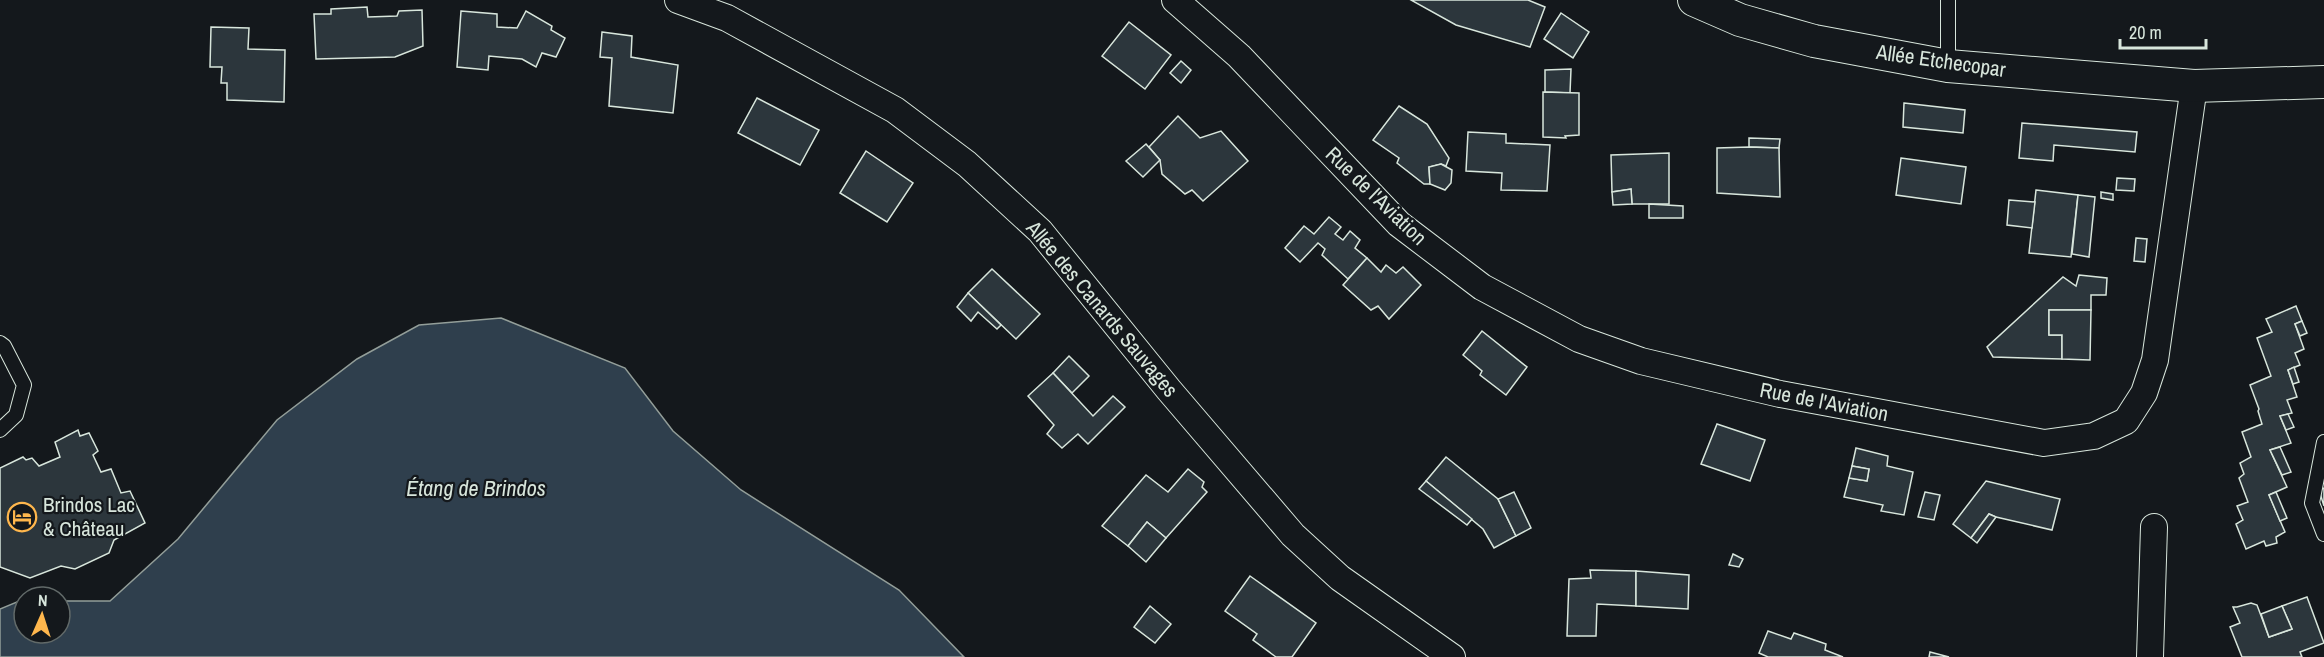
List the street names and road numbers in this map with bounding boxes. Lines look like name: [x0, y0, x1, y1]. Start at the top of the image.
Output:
street label: Allée Etchecopar: [1874, 37, 2008, 84]
street label: Rue de l'Aviation: [1319, 140, 1433, 251]
street label: Allée des Canards Sauvages: [1019, 214, 1185, 403]
street label: Rue de l'Aviation: [1757, 375, 1891, 428]

